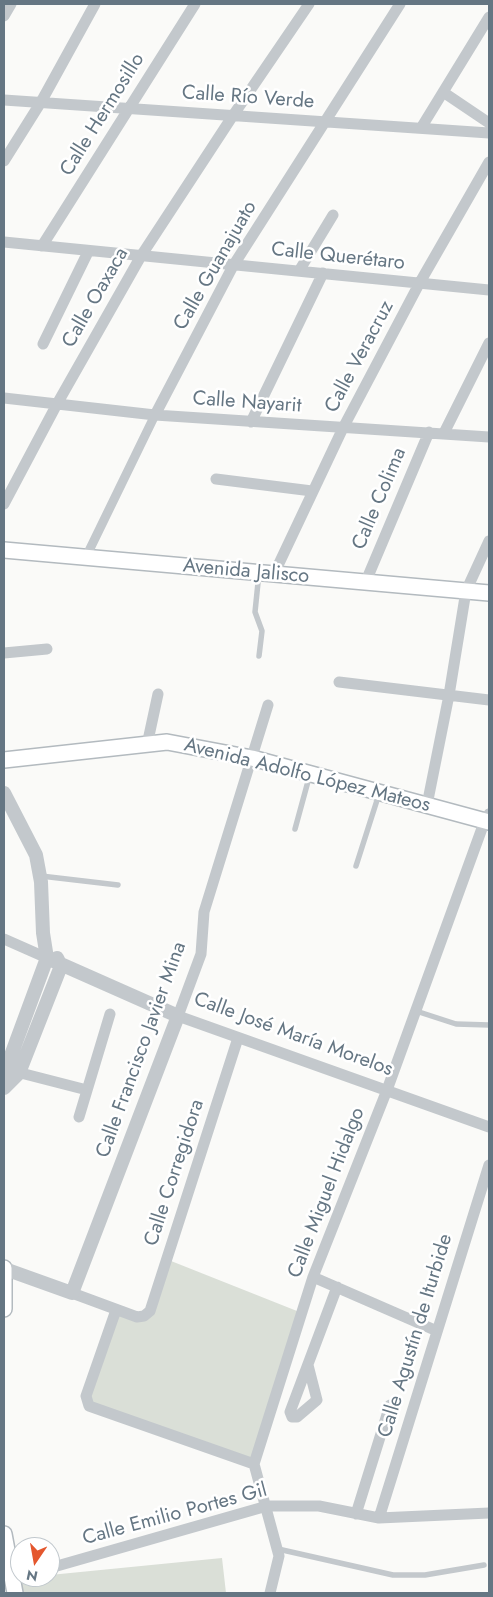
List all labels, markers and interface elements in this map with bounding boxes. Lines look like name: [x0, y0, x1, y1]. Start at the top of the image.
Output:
street label: Calle Hermosillo: [56, 49, 150, 181]
street label: Calle Río Verde: [181, 81, 315, 115]
street label: Calle Guanajuato: [169, 197, 263, 335]
street label: Calle Querétaro: [270, 238, 406, 276]
street label: Calle Oaxaca: [58, 244, 134, 352]
street label: Calle Veracruz: [320, 297, 400, 417]
street label: Calle Nayarit: [192, 387, 302, 419]
street label: Calle Colima: [348, 444, 412, 554]
street label: Avenida Jalisco: [182, 555, 310, 589]
street label: Avenida Adolfo López Mateos: [181, 734, 433, 818]
street label: Calle Francisco Javier Mina: [92, 939, 192, 1161]
street label: Calle José María Morelos: [190, 988, 396, 1082]
street label: Calle Corregidora: [140, 1097, 210, 1249]
street label: Calle Miguel Hidalgo: [283, 1104, 371, 1282]
street label: Calle Agustín de Iturbide: [374, 1231, 458, 1441]
street label: Calle Emilio Portes Gil: [80, 1479, 270, 1551]
north arrow: [10, 1537, 60, 1587]
text: N: [25, 1565, 40, 1587]

